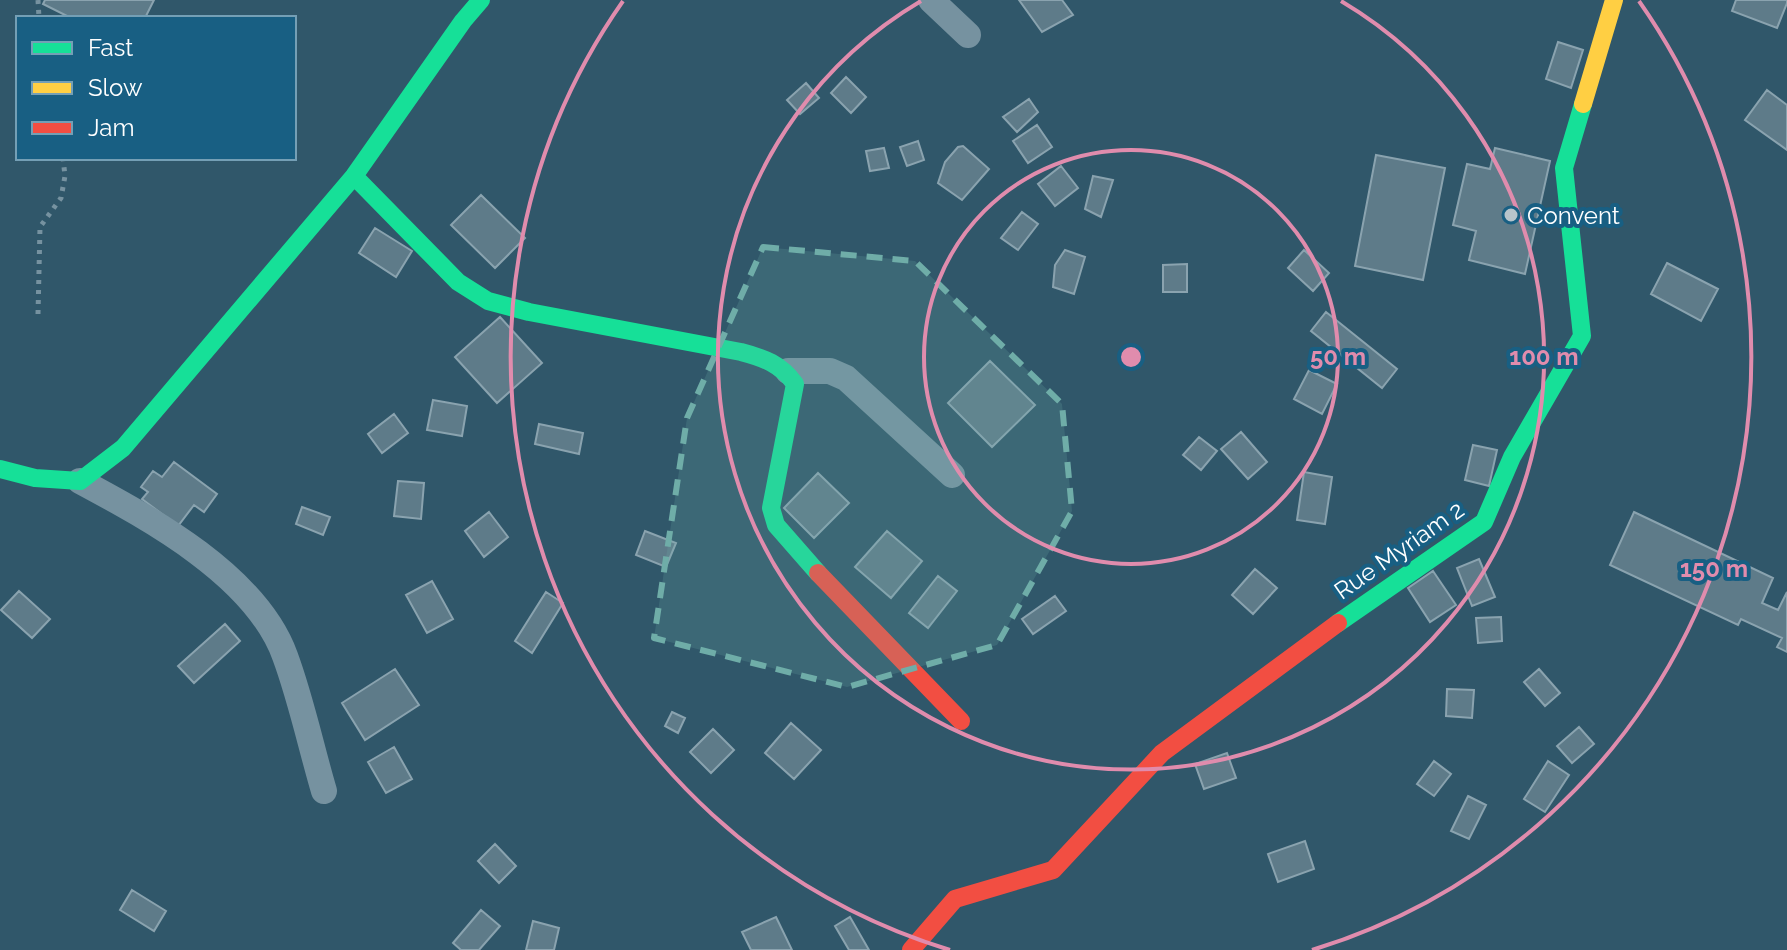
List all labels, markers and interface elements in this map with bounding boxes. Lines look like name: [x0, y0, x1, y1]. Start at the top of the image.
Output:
legend: [16, 16, 296, 160]
text: Fast: [88, 33, 133, 62]
text: Slow: [88, 73, 143, 102]
text: Jam: [88, 113, 134, 142]
place label: Convent: [1527, 201, 1620, 230]
marker: Convent: [1502, 206, 1520, 224]
text: 50 m: [1310, 342, 1366, 371]
text: 100 m: [1509, 342, 1579, 371]
centre of rings: [1117, 343, 1145, 371]
street label: Rue Myriam 2: [1329, 495, 1469, 605]
text: 150 m: [1680, 554, 1748, 583]

